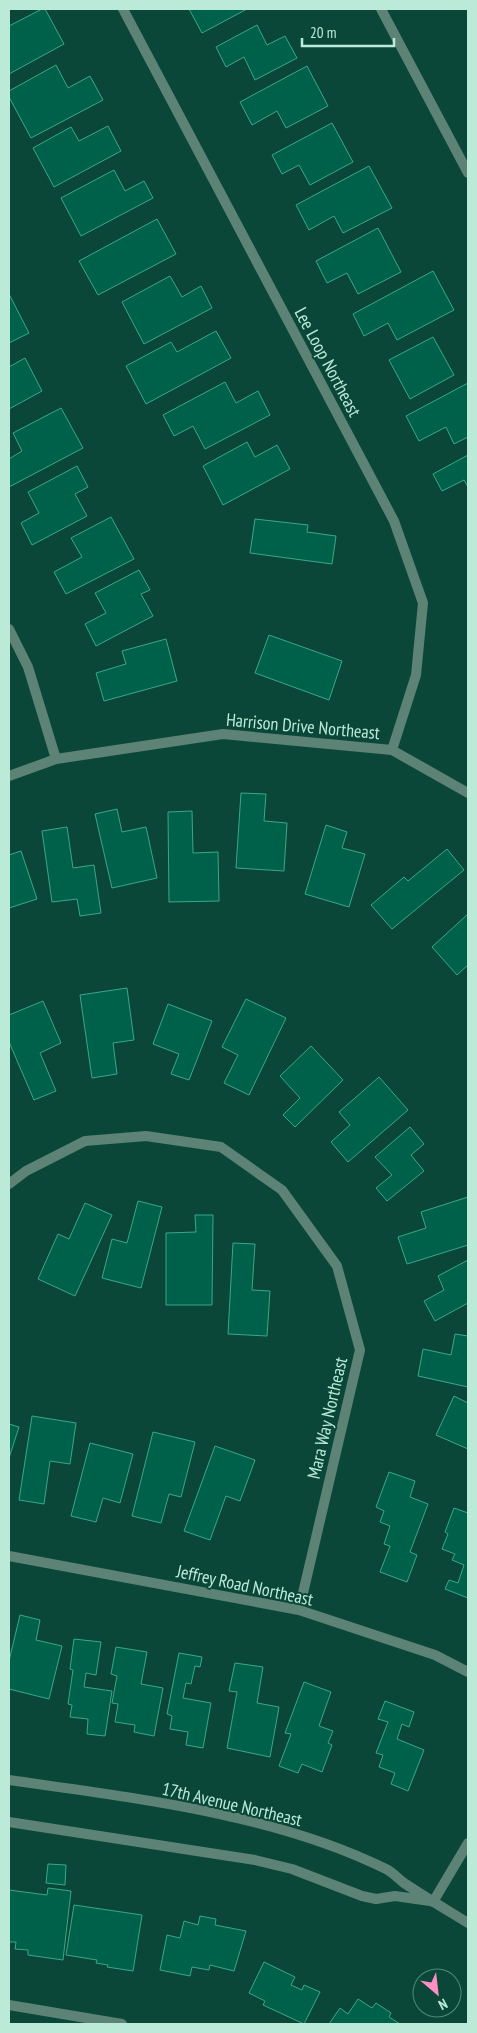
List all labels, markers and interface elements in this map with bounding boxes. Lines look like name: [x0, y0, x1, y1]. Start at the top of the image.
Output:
scale bar: [302, 15, 394, 47]
text: 20 m: [310, 23, 336, 42]
street label: Lee Loop Northeast: [290, 303, 366, 421]
street label: Harrison Drive Northeast: [225, 708, 381, 744]
street label: Mara Way Northeast: [302, 1355, 352, 1481]
street label: Jeffrey Road Northeast: [174, 1559, 315, 1611]
street label: 17th Avenue Northeast: [160, 1777, 304, 1831]
north arrow: [412, 1968, 462, 2018]
text: N: [436, 1995, 451, 2014]

